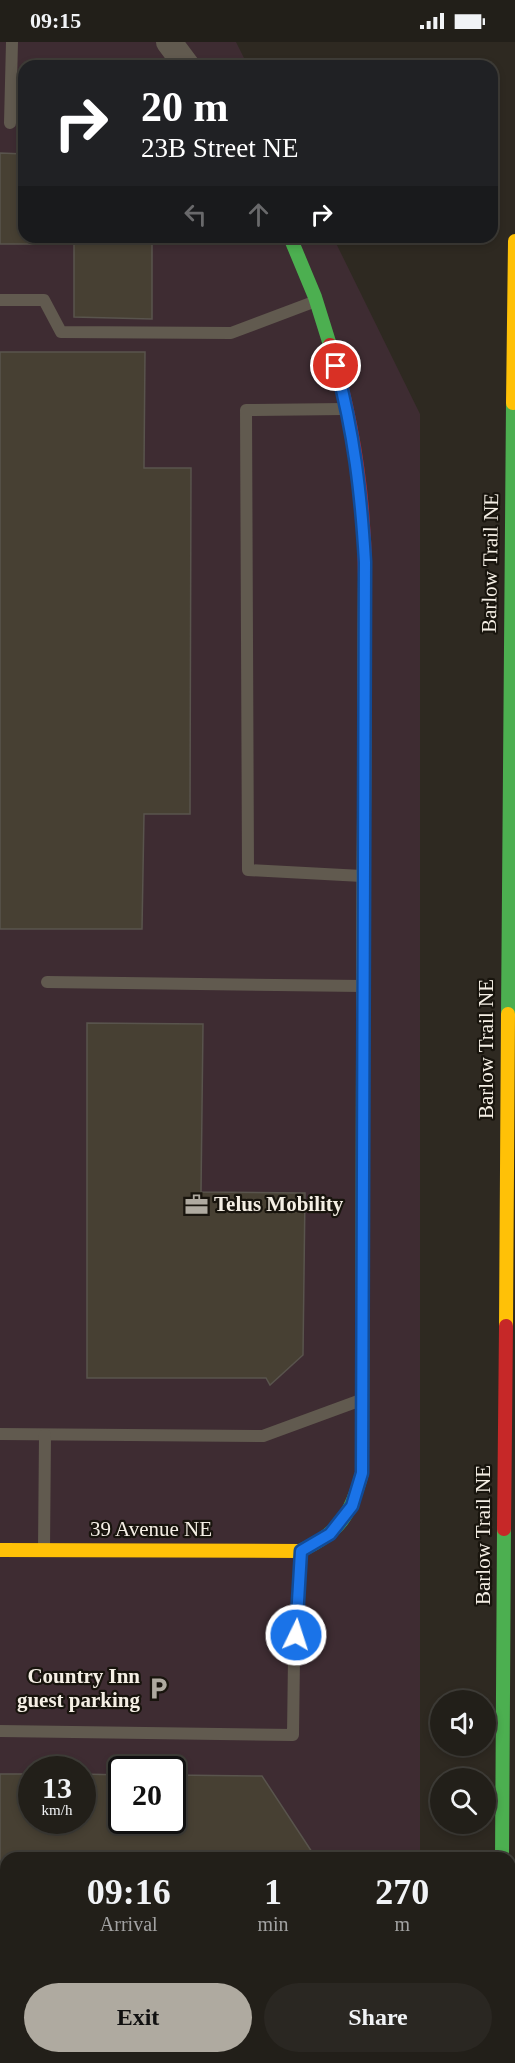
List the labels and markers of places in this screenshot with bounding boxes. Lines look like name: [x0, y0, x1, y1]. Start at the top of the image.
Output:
pin: [310, 340, 361, 391]
office icon: Telus Mobility: [183, 1191, 209, 1217]
place label: Telus Mobility: [214, 1192, 344, 1216]
place label: Country Inn guest parking: [17, 1664, 140, 1712]
parking icon: Country Inn guest parking: [145, 1675, 171, 1701]

